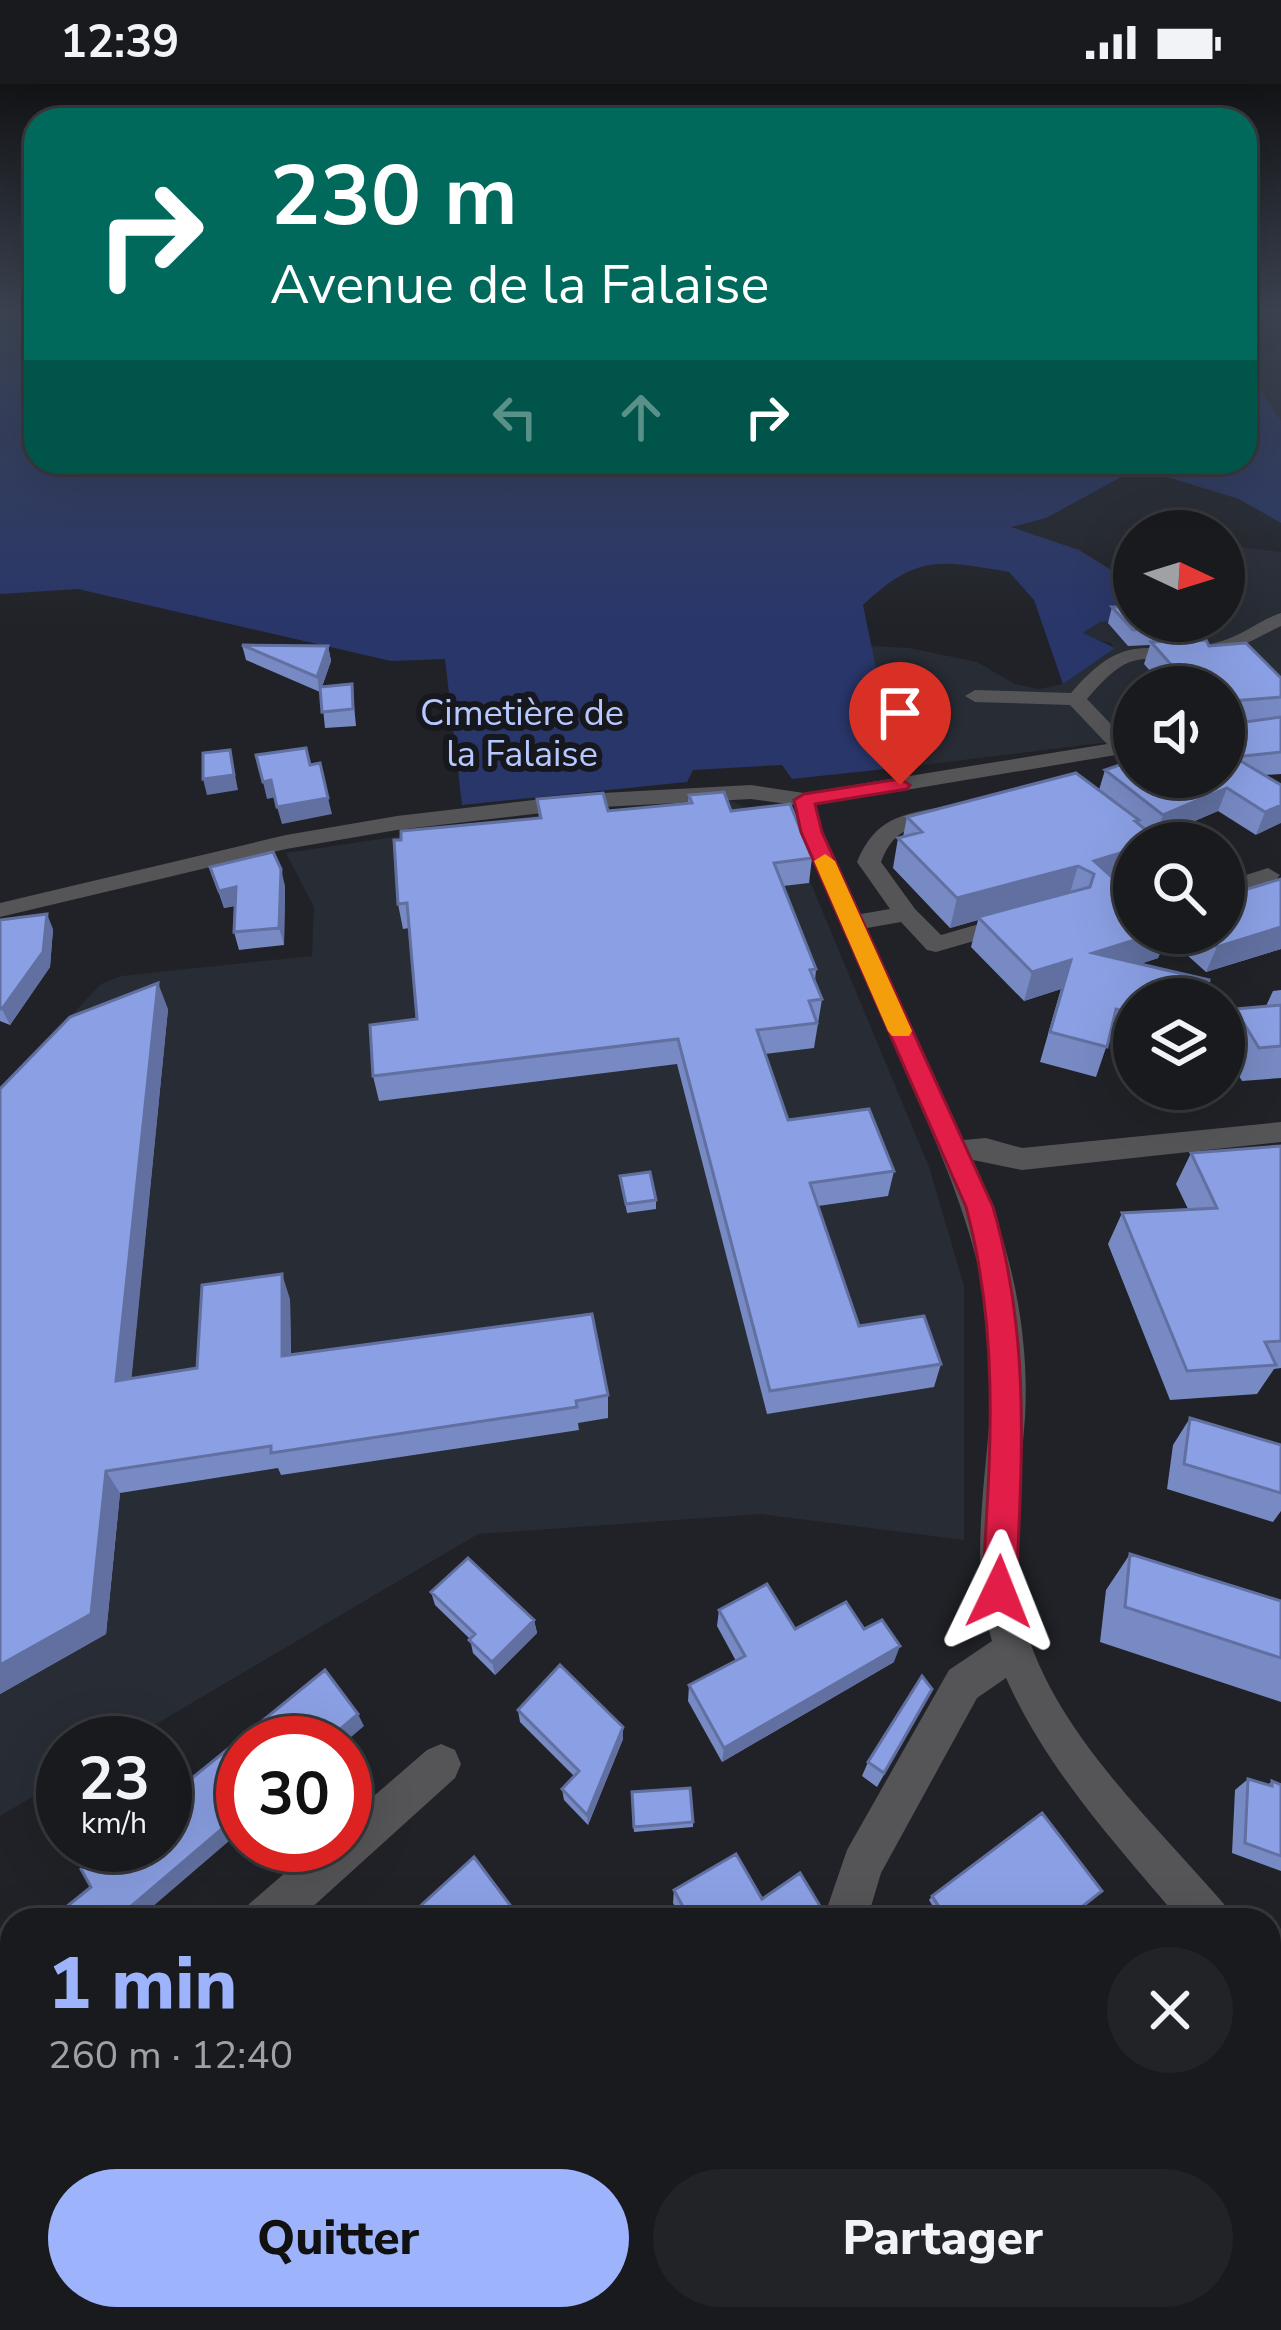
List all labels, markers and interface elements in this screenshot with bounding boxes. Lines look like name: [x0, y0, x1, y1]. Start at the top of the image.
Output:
text: 12:39: [60, 12, 179, 73]
text: 230 m: [270, 139, 518, 254]
icon: right: [72, 156, 228, 312]
text: Avenue de la Falaise: [270, 248, 769, 322]
icon: left: [482, 384, 548, 450]
icon: ahead: [608, 384, 674, 450]
icon: right: [734, 384, 800, 450]
north arrow: [1113, 510, 1245, 642]
map controls: [1113, 510, 1245, 1110]
pin: [849, 662, 951, 785]
button: sound: [1113, 666, 1245, 798]
icon: arrive: [867, 680, 933, 746]
park label: Cimetière de la Falaise: [420, 689, 624, 779]
button: search: [1113, 822, 1245, 954]
button: layers: [1113, 978, 1245, 1110]
position arrow: [936, 1529, 1062, 1655]
speed limit sign: 30: [216, 1716, 372, 1872]
text: 23: [78, 1738, 150, 1820]
text: km/h: [81, 1803, 147, 1844]
text: 1 min: [48, 1935, 237, 2033]
button: close: [1107, 1947, 1233, 2073]
text: 260 m · 12:40: [48, 2029, 293, 2082]
button: Quitter: [48, 2169, 629, 2307]
button: Partager: [653, 2169, 1233, 2307]

